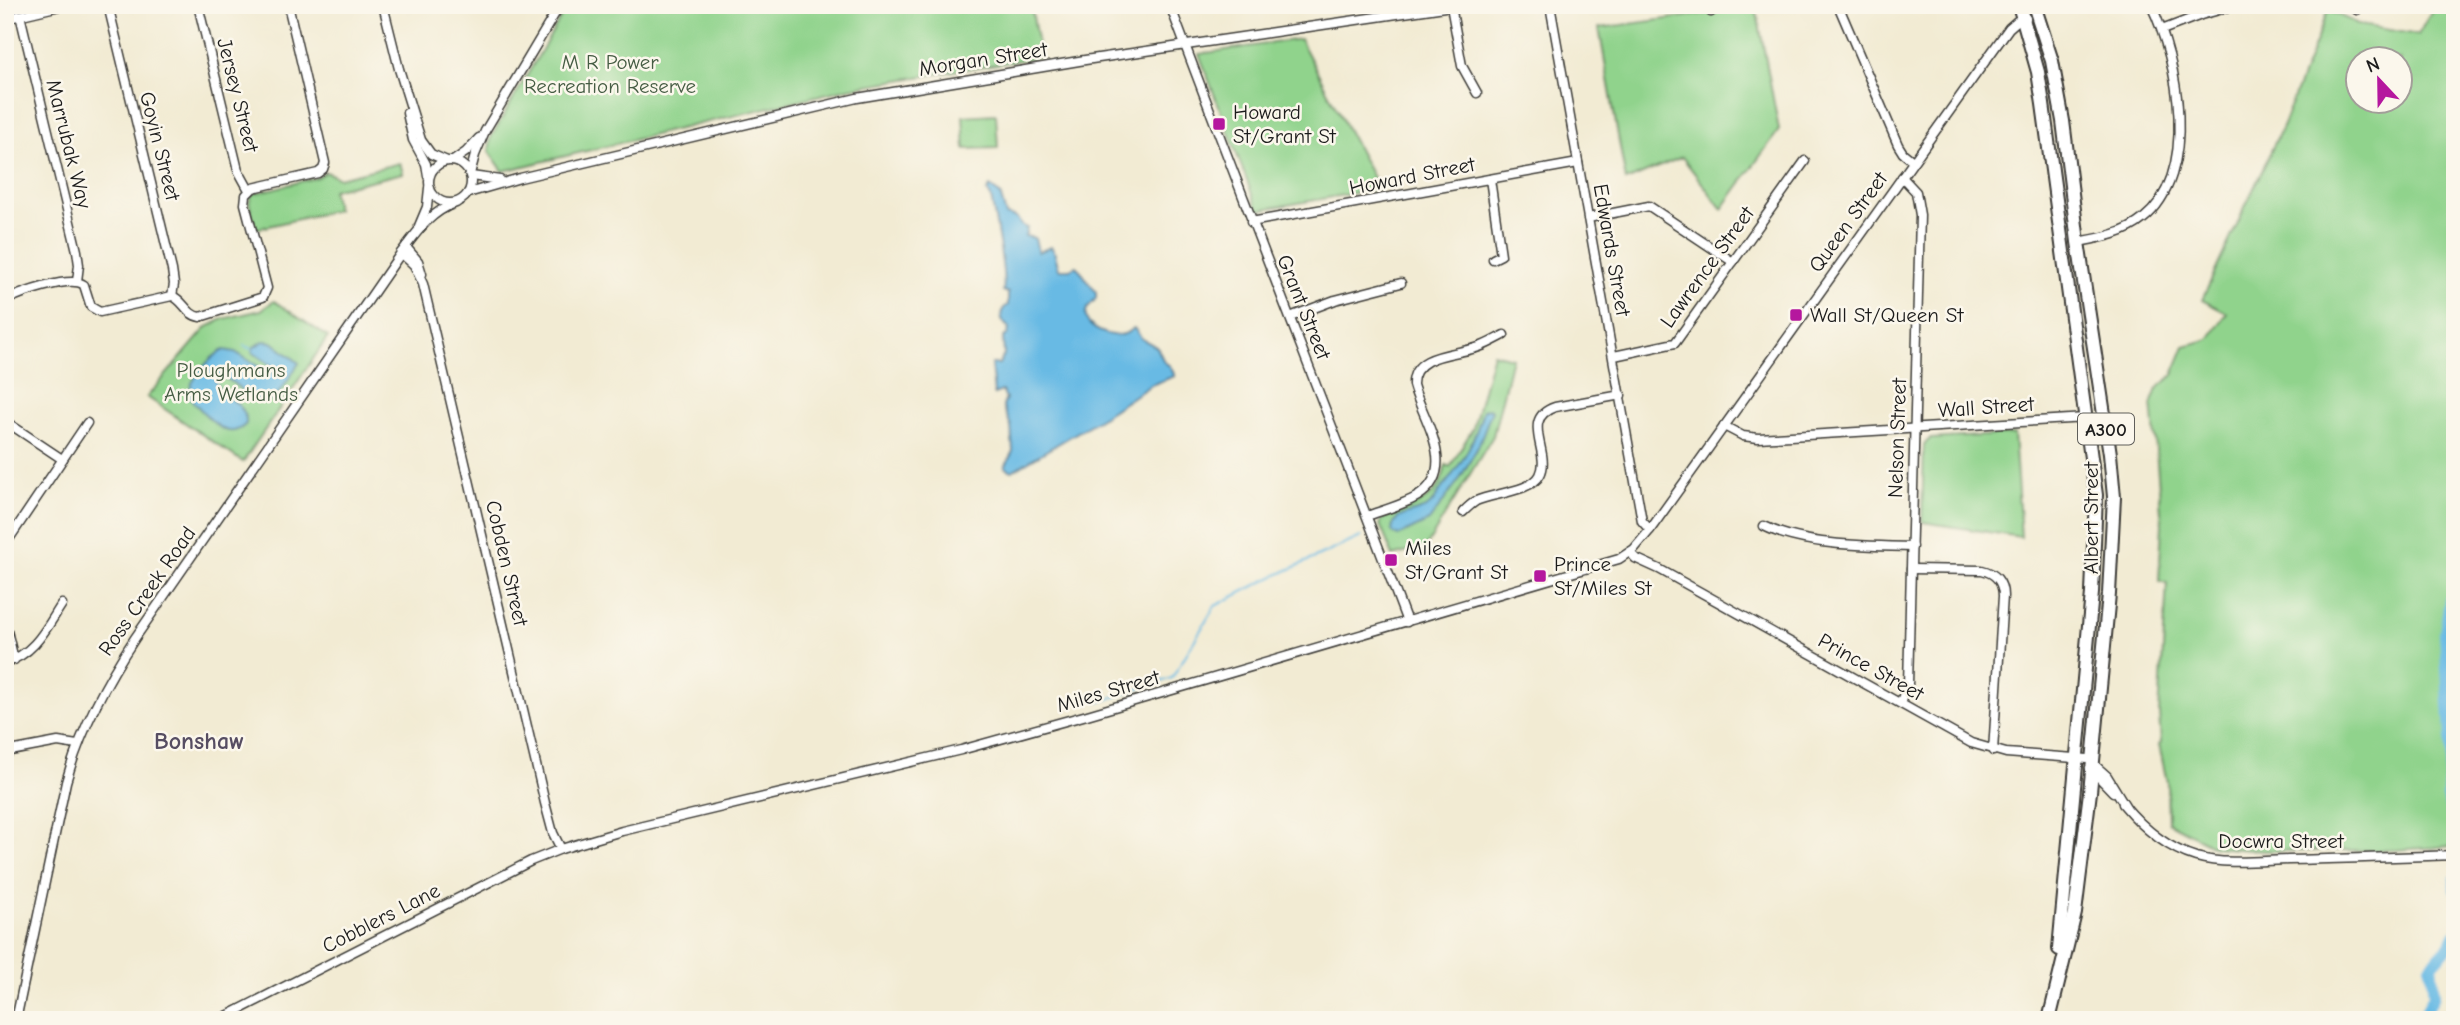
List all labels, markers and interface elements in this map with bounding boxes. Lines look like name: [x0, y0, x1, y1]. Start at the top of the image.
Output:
street label: Jersey Street: [212, 36, 264, 155]
street label: Morgan Street: [917, 37, 1050, 81]
north arrow: [2344, 46, 2414, 116]
park label: M R Power Recreation Reserve: [524, 50, 696, 98]
text: N: [2363, 53, 2383, 78]
street label: Marrubak Way: [41, 77, 97, 212]
street label: Goyin Street: [135, 89, 185, 204]
place label: Howard St/Grant St: [1233, 100, 1337, 148]
marker: Howard St/Grant St: [1211, 116, 1227, 132]
street label: Howard Street: [1347, 152, 1478, 200]
street label: Queen Street: [1804, 166, 1893, 277]
street label: Edwards Street: [1589, 182, 1636, 319]
street label: Lawrence Street: [1655, 201, 1760, 332]
street label: Grant Street: [1272, 251, 1336, 364]
place label: Wall St/Queen St: [1810, 303, 1964, 327]
marker: Wall St/Queen St: [1788, 307, 1804, 323]
park label: Ploughmans Arms Wetlands: [164, 358, 298, 406]
street label: Nelson Street: [1883, 377, 1911, 498]
street label: Wall Street: [1937, 392, 2036, 422]
road number: A300: [2078, 414, 2134, 444]
street label: Albert Street: [2079, 461, 2103, 574]
street label: Cobden Street: [481, 498, 533, 629]
street label: Ross Creek Road: [94, 522, 200, 660]
place label: Miles St/Grant St: [1405, 536, 1509, 584]
marker: Miles St/Grant St: [1383, 552, 1399, 568]
place label: Prince St/Miles St: [1554, 552, 1653, 600]
marker: Prince St/Miles St: [1532, 568, 1548, 584]
street label: Prince Street: [1814, 628, 1929, 706]
street label: Miles Street: [1054, 665, 1163, 717]
district label: Bonshaw: [154, 727, 244, 755]
street label: Docwra Street: [2218, 829, 2345, 853]
street label: Cobblers Lane: [318, 878, 444, 958]

